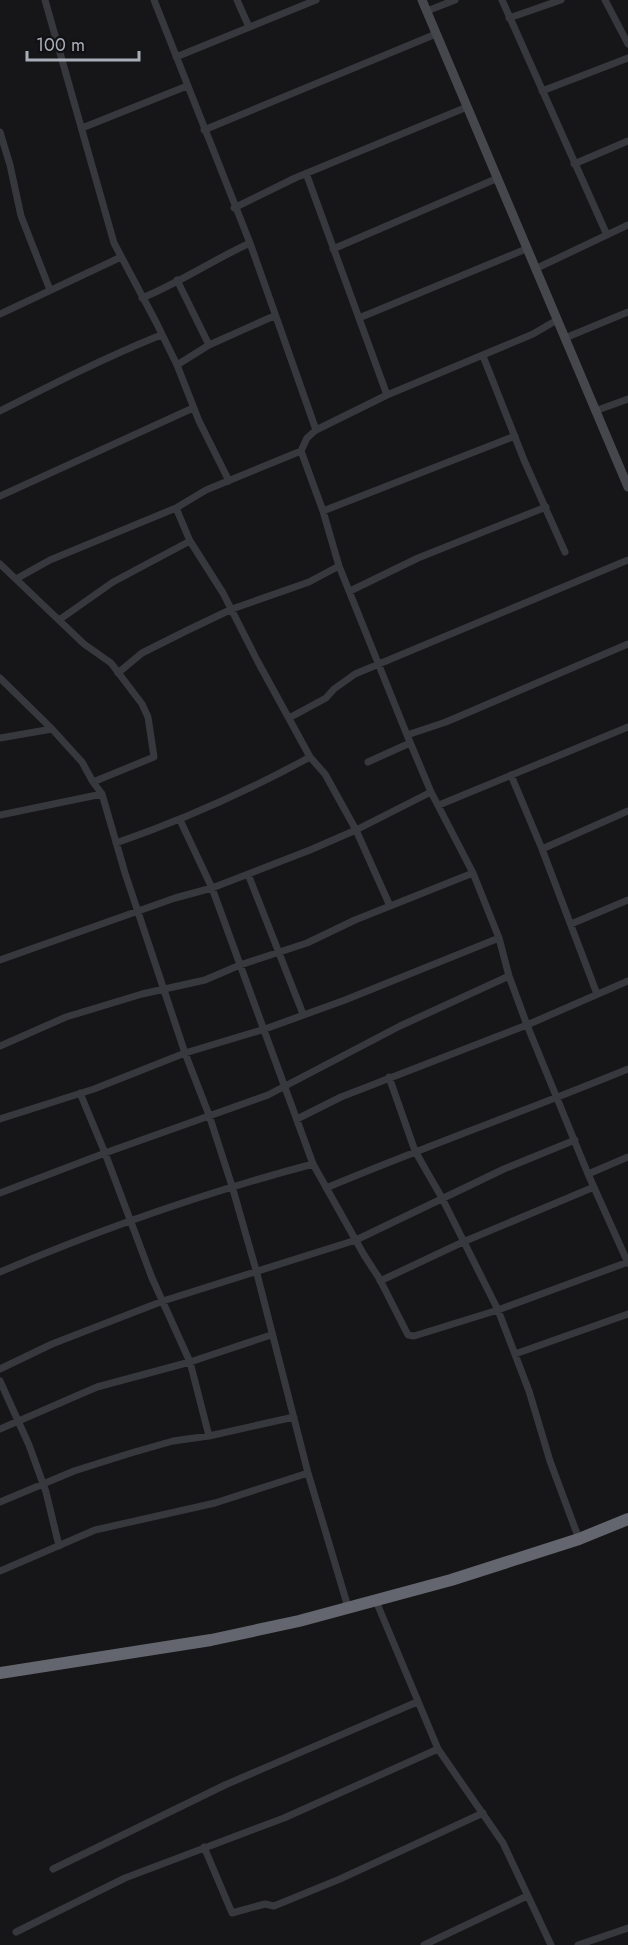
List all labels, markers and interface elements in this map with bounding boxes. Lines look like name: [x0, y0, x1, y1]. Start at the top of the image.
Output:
scale bar: [27, 24, 140, 62]
text: 100 m: [36, 32, 85, 58]

